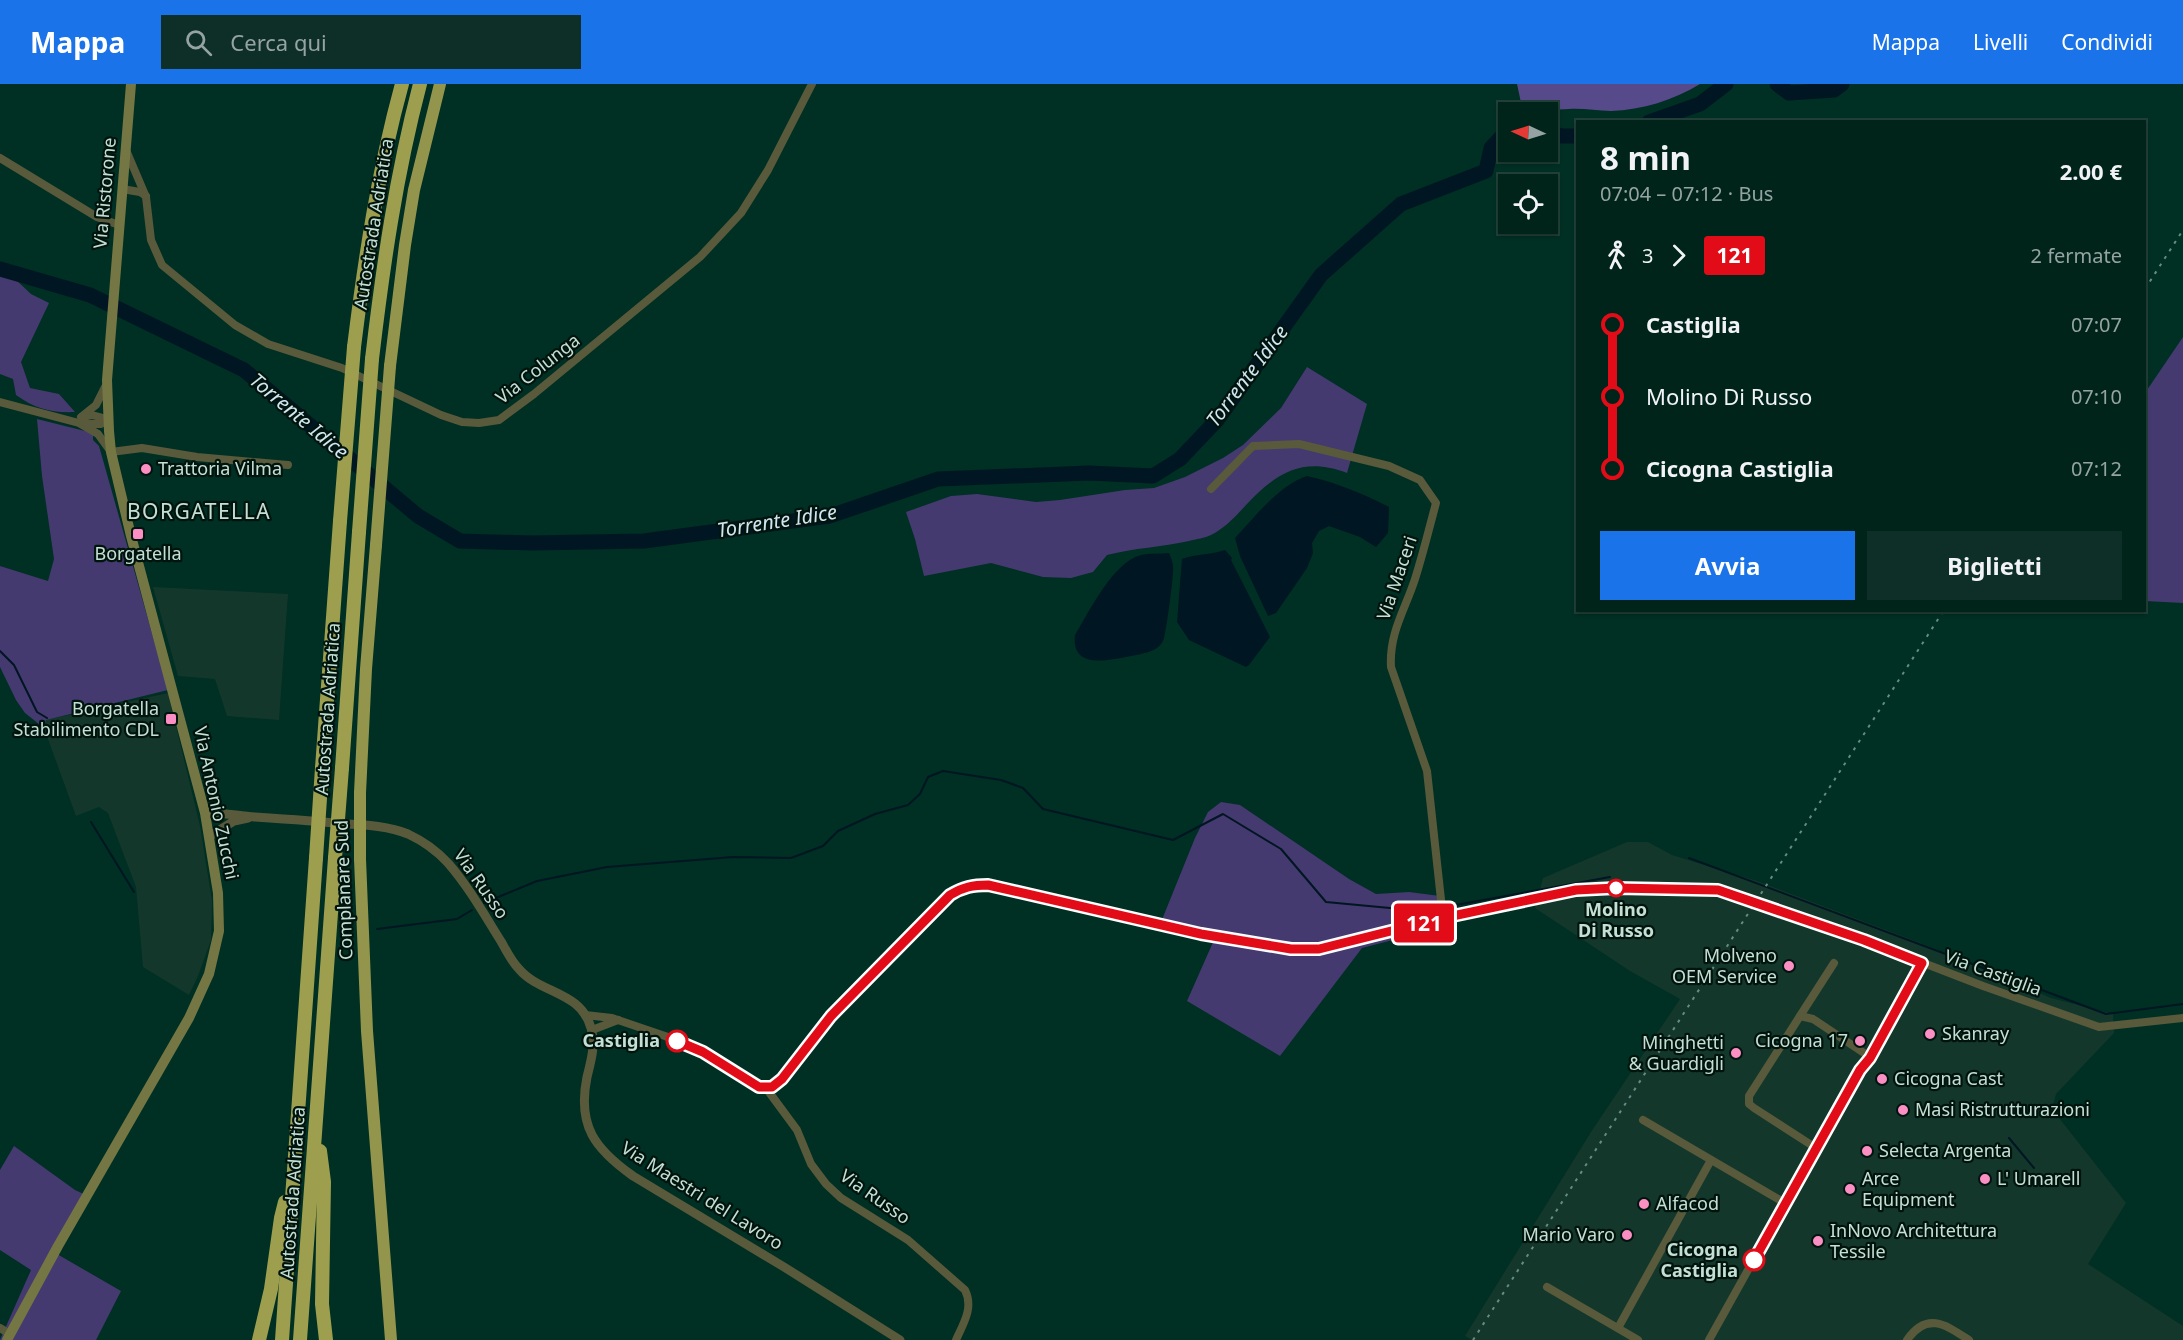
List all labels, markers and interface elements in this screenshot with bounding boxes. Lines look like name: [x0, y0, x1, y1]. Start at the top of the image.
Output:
search box: [161, 15, 581, 69]
text: Mappa: [30, 23, 125, 61]
icon: search: [182, 26, 215, 59]
text: Cerca qui: [230, 27, 327, 57]
text: Mappa: [1872, 28, 1940, 56]
text: Livelli: [1973, 28, 2028, 56]
text: Condividi: [2061, 28, 2153, 56]
north arrow: [1498, 102, 1558, 162]
map controls: [1498, 102, 1558, 234]
text: 8 min: [1600, 135, 1691, 180]
street label: Via Ristorone: [87, 136, 121, 249]
street label: Autostrada Adriatica: [348, 137, 398, 311]
text: 2.00 €: [2060, 156, 2122, 186]
button: locate: [1498, 174, 1558, 234]
text: 07:04 – 07:12 · Bus: [1600, 180, 1773, 207]
icon: walk: [1600, 239, 1633, 272]
icon: forward: [1662, 239, 1695, 272]
text: 121: [1716, 241, 1753, 269]
text: 3: [1642, 242, 1653, 269]
text: 2 fermate: [2031, 242, 2122, 269]
text: Castiglia: [1646, 309, 1741, 339]
text: 07:07: [2071, 311, 2122, 338]
water label: Torrente Idice: [1199, 319, 1294, 432]
street label: Via Colunga: [490, 328, 584, 409]
water label: Torrente Idice: [244, 366, 354, 465]
text: Molino Di Russo: [1646, 381, 1812, 411]
text: 07:10: [2071, 383, 2122, 410]
text: Cicogna Castiglia: [1646, 453, 1834, 483]
text: 07:12: [2071, 455, 2122, 482]
place label: Trattoria Vilma: [158, 456, 282, 480]
marker: Trattoria Vilma: [139, 462, 153, 476]
district label: BORGATELLA: [127, 497, 271, 525]
water label: Torrente Idice: [715, 498, 839, 543]
marker: Borgatella: [131, 527, 145, 541]
button: Avvia: [1600, 531, 1855, 600]
button: Biglietti: [1867, 531, 2122, 600]
street label: Via Maceri: [1370, 532, 1422, 623]
place label: Borgatella: [94, 541, 182, 565]
street label: Autostrada Adriatica: [309, 622, 345, 796]
place label: Borgatella Stabilimento CDL: [13, 696, 159, 741]
marker: Borgatella Stabilimento CDL: [164, 712, 178, 726]
street label: Via Antonio Zucchi: [189, 724, 245, 882]
street label: Complanare Sud: [329, 820, 357, 960]
street label: Via Russo: [449, 843, 515, 923]
marker: Molino Di Russo: [1607, 879, 1625, 897]
place label: Molino Di Russo: [1578, 897, 1654, 942]
line badge: 121: [1390, 904, 1458, 942]
text: 121: [1406, 909, 1442, 937]
place label: Molveno OEM Service: [1672, 943, 1777, 988]
street label: Via Castiglia: [1941, 943, 2045, 1001]
marker: Molveno OEM Service: [1782, 959, 1796, 973]
place label: Skanray: [1942, 1021, 2010, 1045]
marker: Skanray: [1923, 1027, 1937, 1041]
place label: Castiglia: [583, 1028, 660, 1052]
place label: Cicogna 17: [1755, 1028, 1848, 1052]
marker: Castiglia: [666, 1030, 688, 1052]
place label: Minghetti & Guardigli: [1629, 1030, 1724, 1075]
marker: Cicogna 17: [1853, 1034, 1867, 1048]
marker: Minghetti & Guardigli: [1729, 1046, 1743, 1060]
place label: Cicogna Cast: [1894, 1066, 2004, 1090]
marker: Cicogna Cast: [1875, 1072, 1889, 1086]
place label: Masi Ristrutturazioni: [1915, 1097, 2090, 1121]
marker: Masi Ristrutturazioni: [1896, 1103, 1910, 1117]
street label: Autostrada Adriatica: [274, 1106, 310, 1280]
street label: Via Maestri del Lavoro: [617, 1135, 788, 1255]
place label: Selecta Argenta: [1879, 1138, 2011, 1162]
marker: Selecta Argenta: [1860, 1144, 1874, 1158]
street label: Via Russo: [836, 1163, 916, 1229]
place label: Arce Equipment: [1862, 1166, 1955, 1211]
place label: L' Umarell: [1997, 1166, 2080, 1190]
marker: L' Umarell: [1978, 1172, 1992, 1186]
marker: Arce Equipment: [1843, 1182, 1857, 1196]
place label: Alfacod: [1656, 1191, 1719, 1215]
marker: Alfacod: [1637, 1197, 1651, 1211]
place label: InNovo Architettura Tessile: [1830, 1218, 1997, 1263]
place label: Mario Varo: [1522, 1222, 1615, 1246]
marker: Mario Varo: [1620, 1228, 1634, 1242]
marker: InNovo Architettura Tessile: [1811, 1234, 1825, 1248]
place label: Cicogna Castiglia: [1661, 1237, 1738, 1282]
marker: Cicogna Castiglia: [1743, 1249, 1765, 1271]

